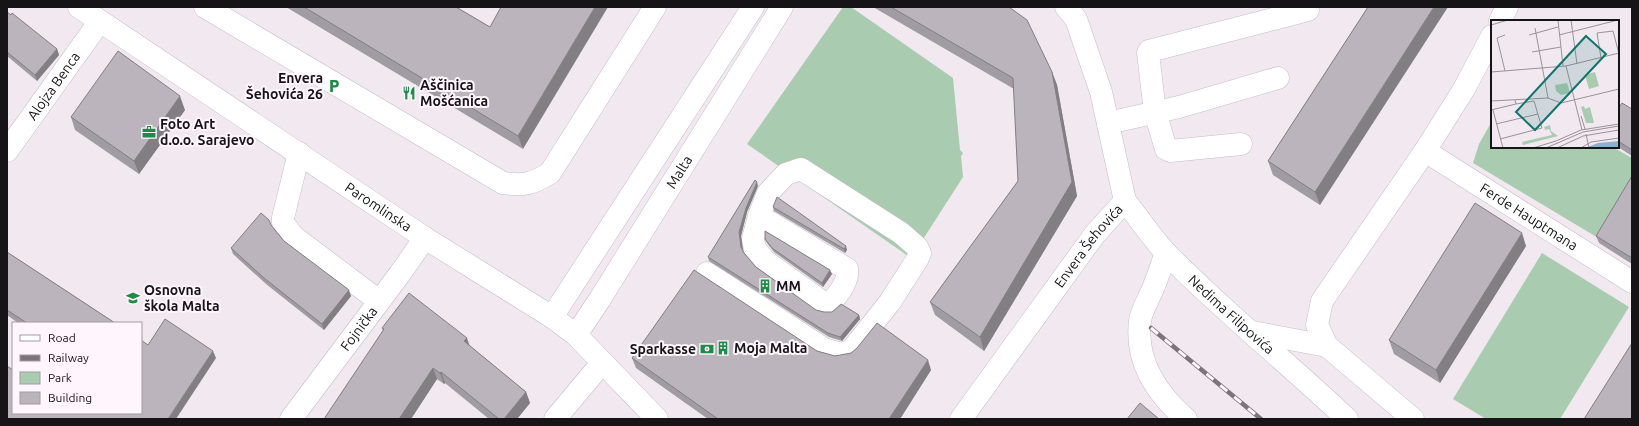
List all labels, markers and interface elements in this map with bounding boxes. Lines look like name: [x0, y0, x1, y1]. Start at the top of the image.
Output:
inset map: [1491, 20, 1619, 148]
street label: Alojza Benca: [24, 49, 83, 123]
place label: Envera Šehovića 26: [246, 70, 323, 102]
place label: Aščinica Mošćanica: [420, 77, 488, 109]
parking icon: Envera Šehovića 26: [326, 78, 342, 94]
restaurant icon: Aščinica Mošćanica: [401, 85, 417, 101]
place label: Foto Art d.o.o. Sarajevo: [160, 116, 254, 148]
office icon: Foto Art d.o.o. Sarajevo: [141, 124, 157, 140]
street label: Malta: [663, 153, 695, 191]
street label: Paromlinska: [342, 179, 415, 235]
street label: Ferde Hauptmana: [1477, 180, 1581, 254]
street label: Envera Šehovića: [1051, 201, 1126, 291]
street label: Nedima Filipovića: [1185, 272, 1278, 357]
building icon: MM: [757, 278, 773, 294]
place label: MM: [776, 278, 801, 294]
place label: Osnovna škola Malta: [144, 282, 220, 314]
school or university icon: Osnovna škola Malta: [125, 290, 141, 306]
street label: Fojnička: [337, 303, 381, 354]
legend: [12, 322, 142, 414]
text: Road: [48, 331, 76, 344]
building icon: Moja Malta: [715, 340, 731, 356]
place label: Moja Malta: [734, 340, 807, 356]
place label: Sparkasse: [630, 341, 696, 357]
bank icon: Sparkasse: [699, 341, 715, 357]
text: Railway: [48, 351, 89, 364]
text: Park: [48, 371, 72, 384]
text: Building: [48, 391, 92, 404]

